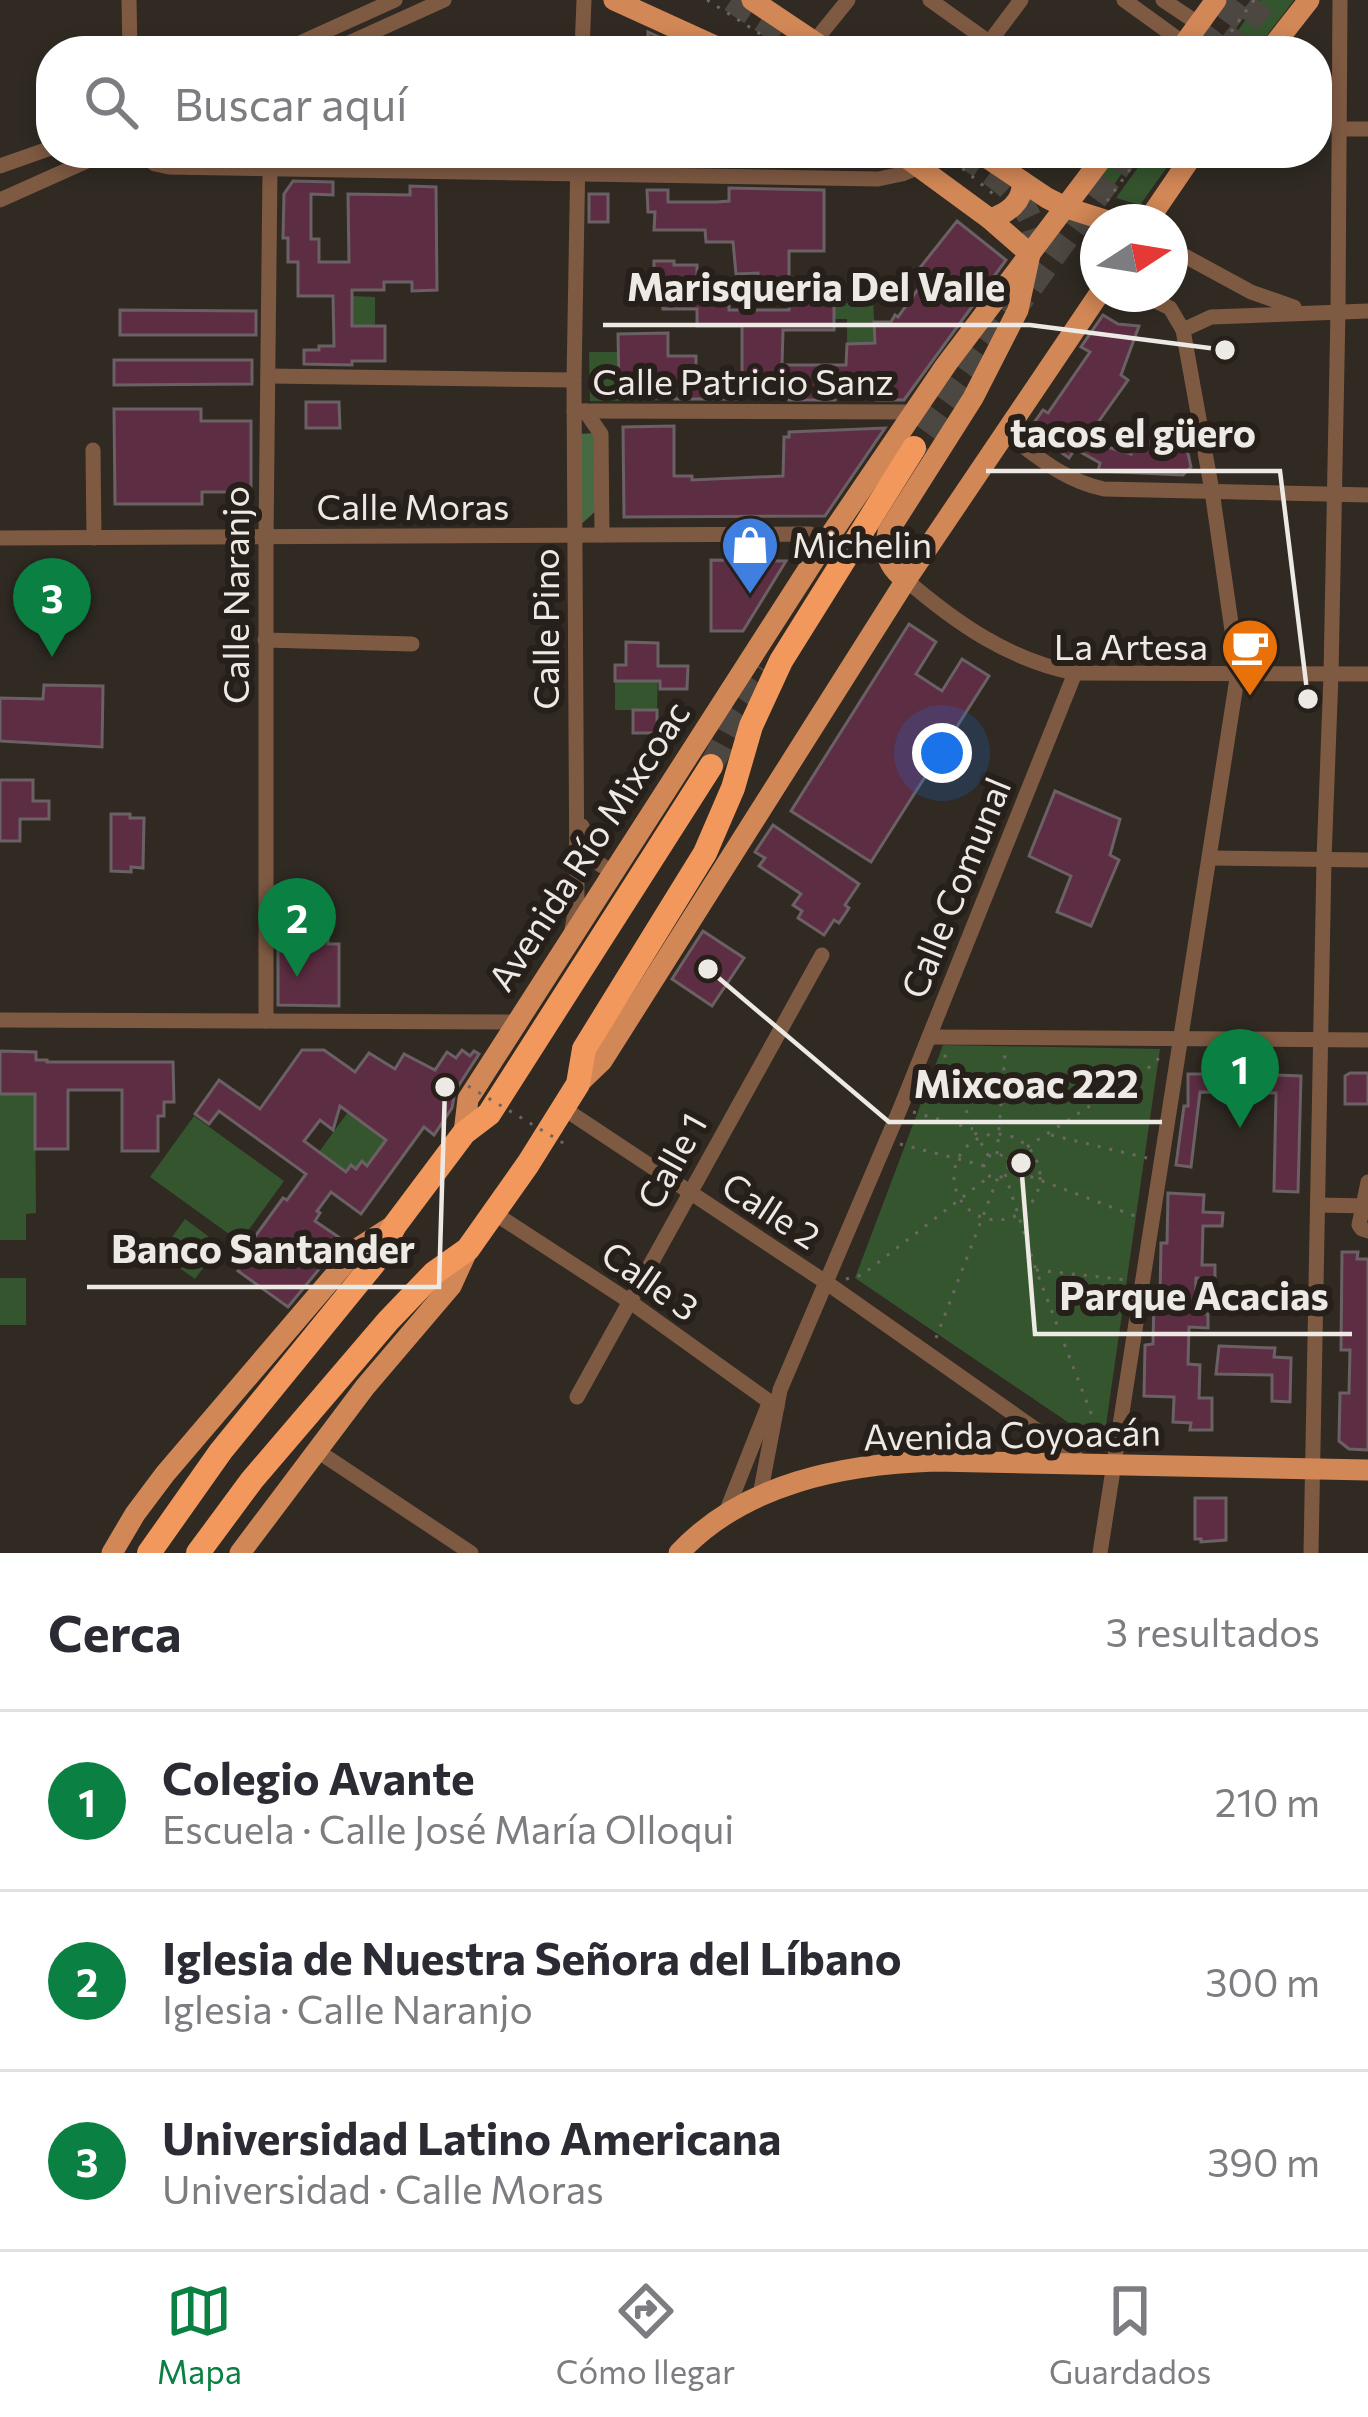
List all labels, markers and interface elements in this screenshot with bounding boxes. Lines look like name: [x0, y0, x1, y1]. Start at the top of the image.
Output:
search box: [36, 36, 1332, 168]
icon: search: [78, 69, 144, 135]
text: Buscar aquí: [174, 75, 408, 130]
north arrow: [1080, 204, 1188, 312]
callout: Marisqueria Del Valle: [603, 250, 1030, 325]
text: Marisqueria Del Valle: [627, 261, 1005, 309]
street label: Calle Patricio Sanz: [592, 358, 894, 402]
callout: tacos el güero: [986, 396, 1280, 471]
text: tacos el güero: [1010, 407, 1256, 455]
street label: Calle Moras: [317, 483, 509, 527]
street label: Calle Naranjo: [212, 486, 256, 704]
shop icon: Michelin: [719, 514, 781, 596]
place label: Michelin: [792, 521, 932, 565]
street label: Calle Pino: [522, 548, 566, 710]
pin: 3: [13, 558, 91, 657]
cafe icon: La Artesa: [1219, 616, 1281, 698]
place label: La Artesa: [1054, 623, 1208, 667]
street label: Avenida Río Mixcoac: [477, 692, 697, 998]
your location: [912, 723, 972, 783]
street label: Calle Comunal: [890, 771, 1018, 1004]
pin: 2: [258, 878, 336, 977]
pin: 1: [1201, 1029, 1279, 1128]
callout: Mixcoac 222: [889, 1047, 1162, 1122]
text: Mixcoac 222: [913, 1058, 1139, 1106]
street label: Calle 1: [626, 1104, 714, 1216]
street label: Calle 2: [715, 1162, 829, 1257]
callout: Banco Santander: [87, 1212, 439, 1287]
text: Banco Santander: [111, 1223, 415, 1271]
street label: Calle 3: [594, 1230, 708, 1328]
callout: Parque Acacias: [1035, 1259, 1352, 1334]
text: Parque Acacias: [1059, 1270, 1329, 1318]
street label: Avenida Coyoacán: [863, 1408, 1161, 1458]
text: Cerca: [48, 1600, 182, 1663]
text: 3 resultados: [1106, 1607, 1320, 1655]
text: Colegio Avante: [162, 1749, 475, 1804]
text: 1: [78, 1777, 96, 1825]
text: 210 m: [1215, 1777, 1320, 1825]
text: Escuela · Calle José María Olloqui: [162, 1804, 734, 1852]
text: Iglesia de Nuestra Señora del Líbano: [162, 1929, 902, 1984]
text: 2: [76, 1957, 98, 2005]
text: 300 m: [1205, 1957, 1320, 2005]
text: Iglesia · Calle Naranjo: [162, 1984, 533, 2032]
text: Universidad Latino Americana: [162, 2109, 781, 2164]
text: 3: [76, 2137, 98, 2185]
text: 390 m: [1207, 2137, 1320, 2185]
text: Universidad · Calle Moras: [162, 2164, 604, 2212]
tab: Mapa: [157, 2278, 242, 2391]
tab: Cómo llegar: [556, 2278, 735, 2391]
tab: Guardados: [1049, 2278, 1211, 2391]

